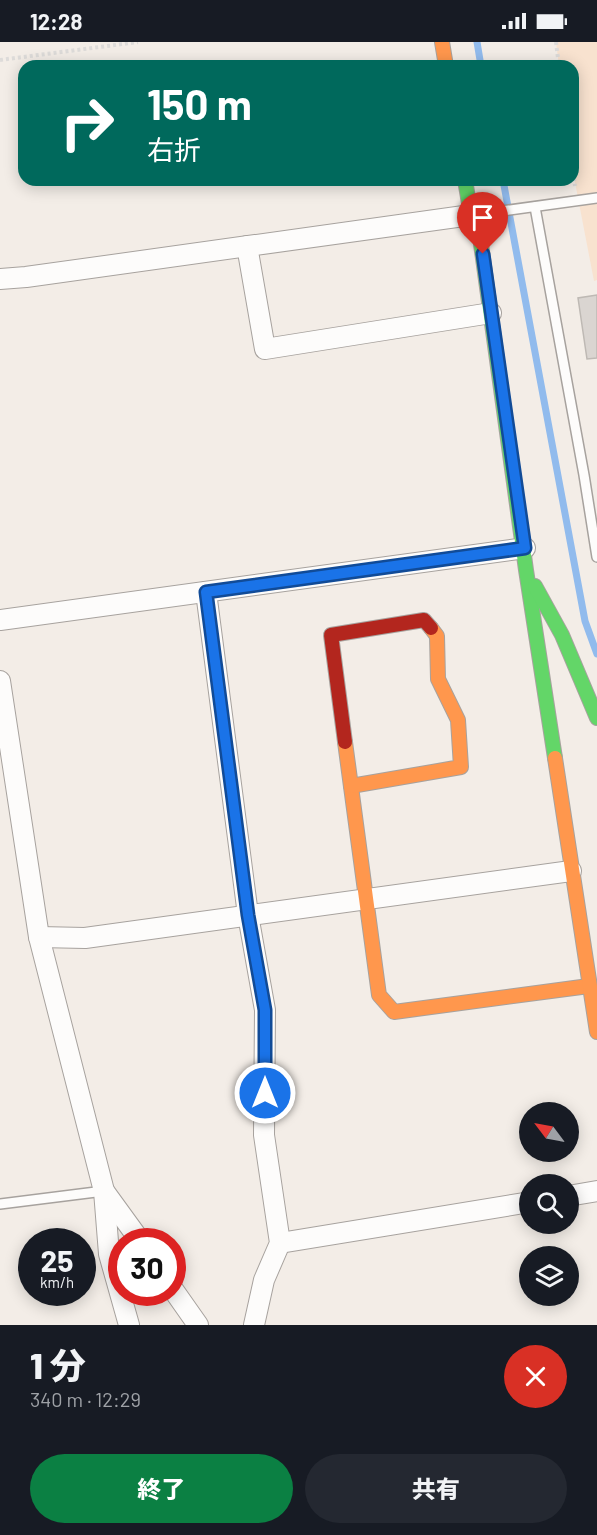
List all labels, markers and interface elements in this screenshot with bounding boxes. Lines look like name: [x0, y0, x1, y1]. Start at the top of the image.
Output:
text: 12:28: [30, 8, 82, 34]
text: 150 m: [147, 78, 252, 128]
icon: right: [48, 84, 126, 162]
text: 右折: [147, 133, 201, 165]
pin: [457, 192, 508, 254]
icon: arrive: [466, 201, 499, 234]
position arrow: [233, 1061, 297, 1125]
north arrow: [519, 1102, 579, 1162]
map controls: [519, 1102, 579, 1306]
button: search: [519, 1174, 579, 1234]
speed limit sign: 30: [108, 1228, 186, 1306]
text: 25: [41, 1242, 73, 1278]
button: layers: [519, 1246, 579, 1306]
text: km/h: [40, 1273, 74, 1291]
text: 1 分: [30, 1343, 86, 1386]
button: close: [504, 1345, 567, 1408]
text: 340 m · 12:29: [30, 1387, 141, 1411]
button: 終了: [30, 1454, 293, 1523]
button: 共有: [305, 1454, 567, 1523]

